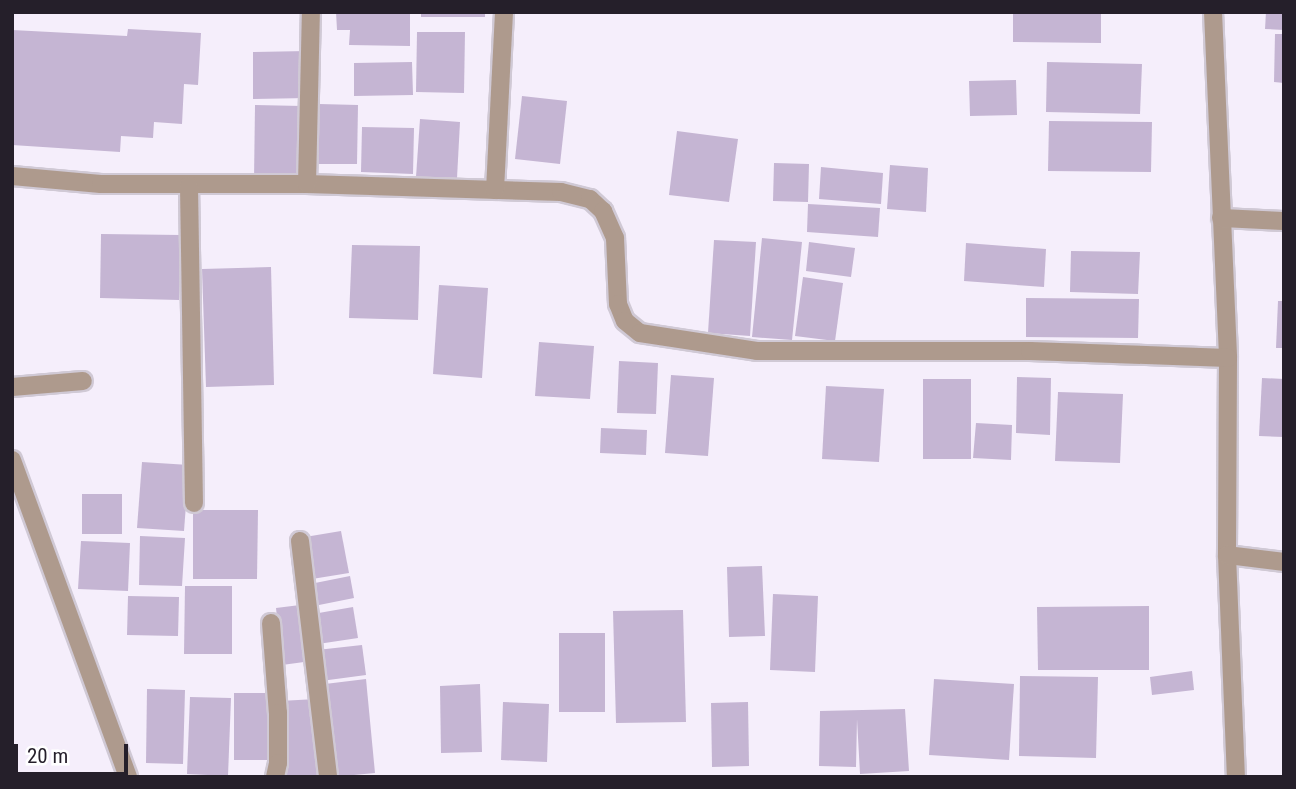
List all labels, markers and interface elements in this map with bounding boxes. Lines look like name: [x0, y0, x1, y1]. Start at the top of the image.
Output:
scale bar: [18, 730, 131, 774]
text: 20 m: [27, 744, 68, 768]

